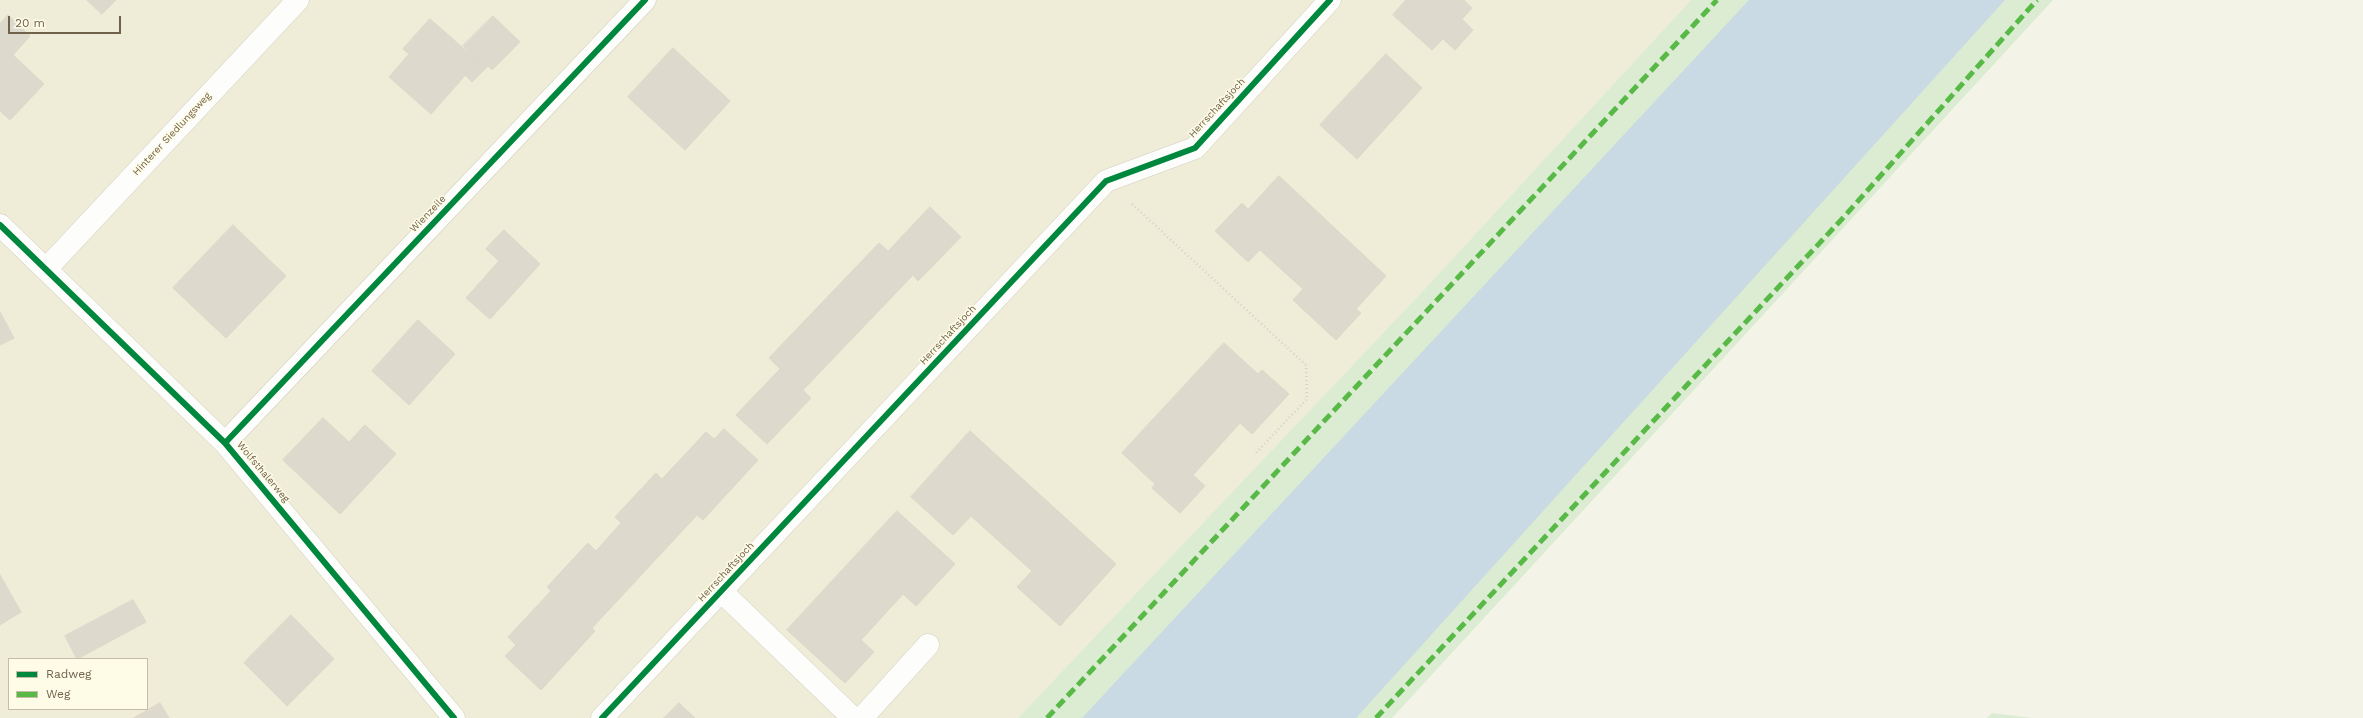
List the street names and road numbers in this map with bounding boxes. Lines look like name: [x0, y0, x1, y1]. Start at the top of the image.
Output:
street label: Herrschaftsjoch: [1186, 76, 1248, 140]
street label: Hinterer Siedlungsweg: [130, 90, 214, 178]
street label: Wienzeile: [407, 193, 449, 235]
street label: Herrschaftsjoch: [917, 303, 979, 367]
street label: Wolfsthalerweg: [234, 439, 292, 505]
street label: Herrschaftsjoch: [695, 540, 757, 604]

